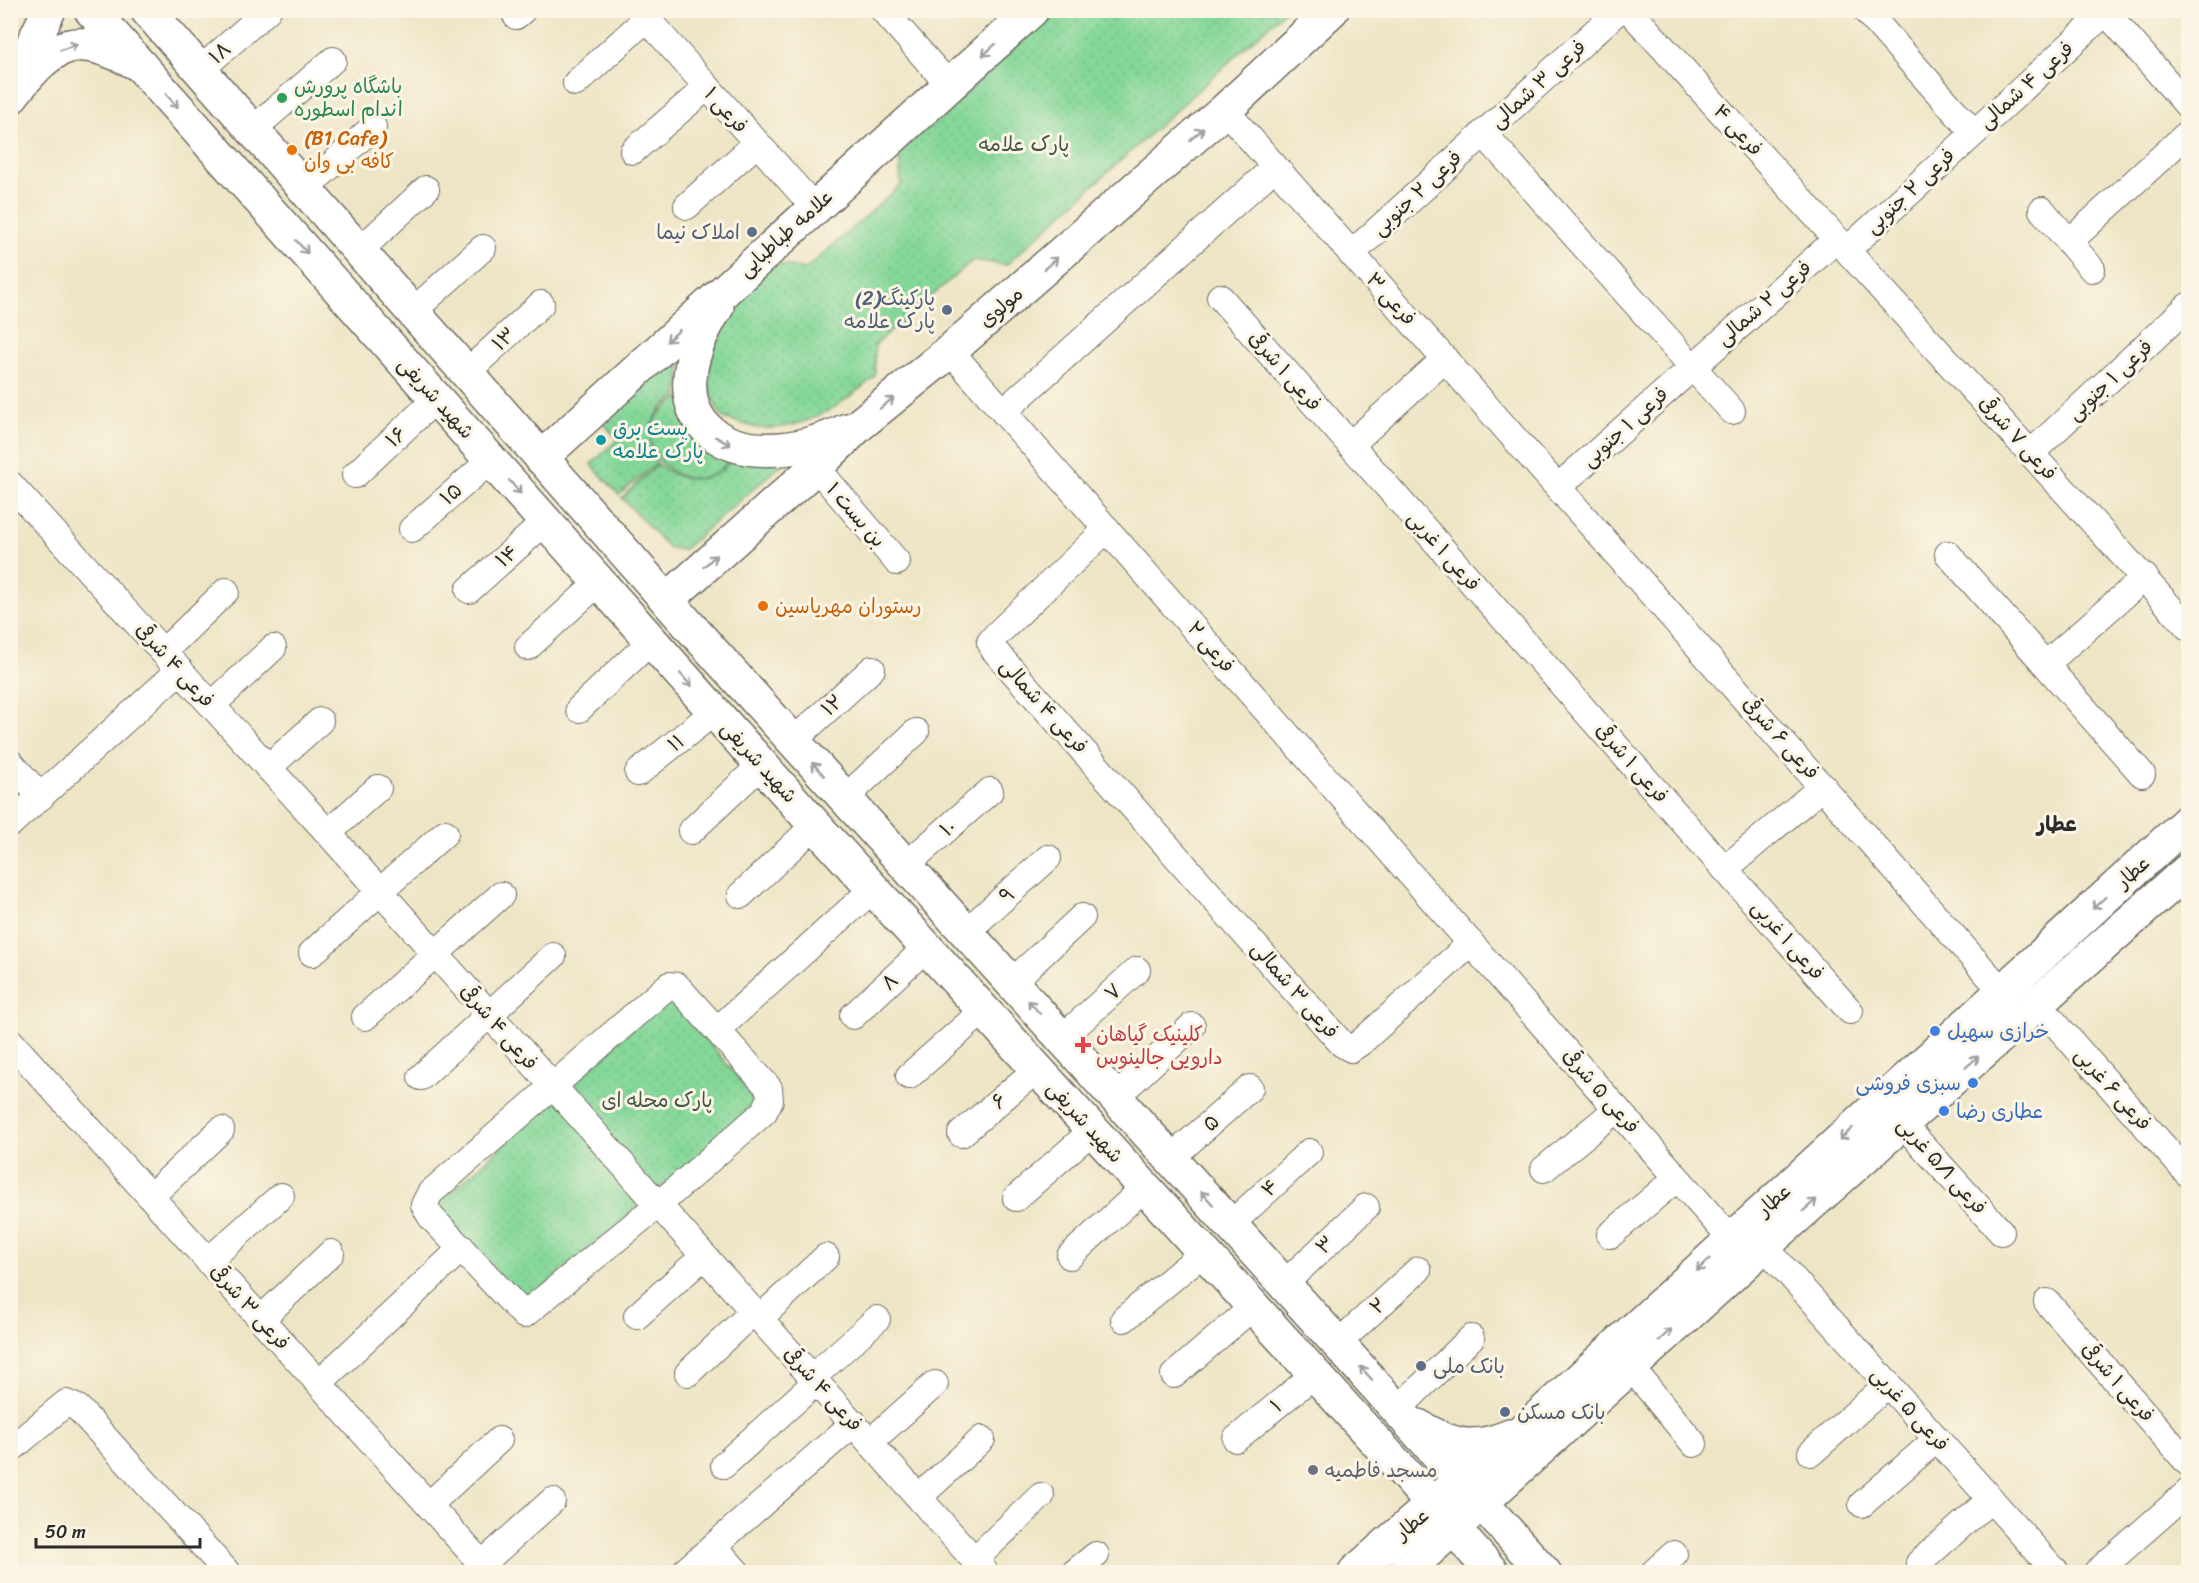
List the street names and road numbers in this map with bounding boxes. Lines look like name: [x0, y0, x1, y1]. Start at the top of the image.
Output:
street label: فرعی ۳ شمالی: [1481, 31, 1595, 137]
street label: فرعی ۴ شمالی: [1970, 32, 2082, 138]
street label: ۱۸: [200, 33, 240, 73]
street label: فرعی ۱: [695, 78, 757, 142]
street label: فرعی ۴: [1704, 95, 1772, 165]
street label: فرعی ۲ جنوبی: [1856, 139, 1964, 243]
street label: فرعی ۲ جنوبی: [1363, 141, 1471, 245]
street label: علامه طباطبایی: [730, 180, 842, 286]
street label: فرعی ۲ شمالی: [1708, 251, 1820, 355]
street label: فرعی ۳: [1357, 264, 1425, 334]
street label: مولوی: [970, 277, 1032, 337]
street label: ۱۳: [483, 318, 525, 360]
street label: فرعی ۱ شرقی: [1240, 322, 1330, 420]
street label: فرعی ۱ جنوبی: [2059, 330, 2161, 430]
street label: شهید شریفی: [389, 348, 483, 448]
street label: فرعی ۱ جنوبی: [1573, 378, 1677, 476]
street label: فرعی ۷ شرقی: [1970, 387, 2066, 489]
street label: ۱۶: [377, 418, 415, 456]
street label: ۱۵: [431, 474, 471, 514]
street label: بن بست ۱: [817, 474, 895, 556]
street label: فرعی ۱ غربی: [1399, 502, 1489, 600]
street label: ۱۴: [487, 536, 527, 576]
street label: فرعی ۲: [1178, 613, 1244, 681]
street label: فرعی ۴ شرقی: [127, 614, 223, 716]
street label: فرعی ۴ شمالی: [991, 650, 1097, 762]
street label: ۱۲: [812, 685, 852, 725]
street label: فرعی ۶ شرقی: [1733, 688, 1829, 788]
street label: شهید شریفی: [712, 712, 806, 812]
street label: فرعی ۱ شرقی: [1587, 714, 1677, 812]
street label: ۱۱: [659, 725, 693, 761]
street label: ۱۰: [931, 810, 965, 846]
street label: عطار: [2106, 847, 2158, 899]
street label: ۹: [991, 878, 1023, 912]
street label: فرعی ۱ غربی: [1743, 891, 1833, 989]
street label: فرعی ۳ شمالی: [1242, 933, 1348, 1047]
street label: ۸: [873, 964, 907, 1000]
street label: ۷: [1096, 974, 1130, 1010]
street label: فرعی ۴ شرقی: [451, 976, 547, 1078]
street label: فرعی ۶ غربی: [2065, 1039, 2161, 1139]
street label: فرعی ۵ شرقی: [1553, 1040, 1649, 1142]
street label: شهید شریفی: [1038, 1072, 1132, 1172]
street label: ۶: [983, 1084, 1015, 1118]
street label: ۵: [1194, 1105, 1228, 1141]
street label: فرعی ۵/۱ غربی: [1888, 1109, 1996, 1223]
street label: ۴: [1253, 1170, 1287, 1206]
street label: عطار: [1747, 1175, 1799, 1227]
street label: ۳: [1307, 1227, 1343, 1263]
street label: فرعی ۳ شرقی: [201, 1255, 299, 1359]
street label: ۲: [1361, 1288, 1395, 1324]
street label: فرعی ۱ شرقی: [2073, 1333, 2163, 1431]
street label: فرعی ۴ شرقی: [775, 1338, 871, 1440]
street label: فرعی ۵ غربی: [1862, 1358, 1958, 1460]
street label: ۱: [1262, 1390, 1290, 1422]
street label: عطار: [1385, 1499, 1437, 1551]

